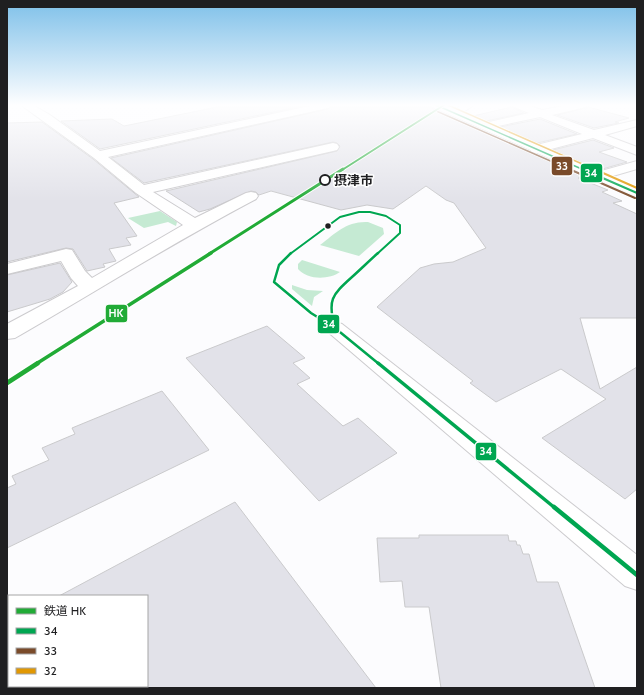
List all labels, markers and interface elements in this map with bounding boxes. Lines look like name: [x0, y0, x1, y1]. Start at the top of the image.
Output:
line badge: 33: [551, 156, 573, 176]
text: 33: [556, 159, 568, 173]
line badge: 34: [580, 163, 603, 183]
text: 34: [585, 166, 598, 180]
place label: 摂津市: [334, 172, 373, 188]
marker: 摂津市: [319, 174, 331, 186]
unlabelled marker: [323, 221, 333, 231]
line badge: HK: [105, 304, 128, 323]
text: HK: [109, 306, 124, 320]
line badge: 34: [317, 314, 340, 334]
text: 34: [323, 317, 336, 331]
line badge: 34: [475, 442, 497, 461]
text: 34: [480, 444, 493, 458]
legend: [8, 595, 148, 687]
text: 鉄道 HK: [44, 603, 86, 618]
text: 34: [44, 623, 57, 638]
text: 33: [44, 643, 57, 658]
text: 32: [44, 663, 57, 678]

